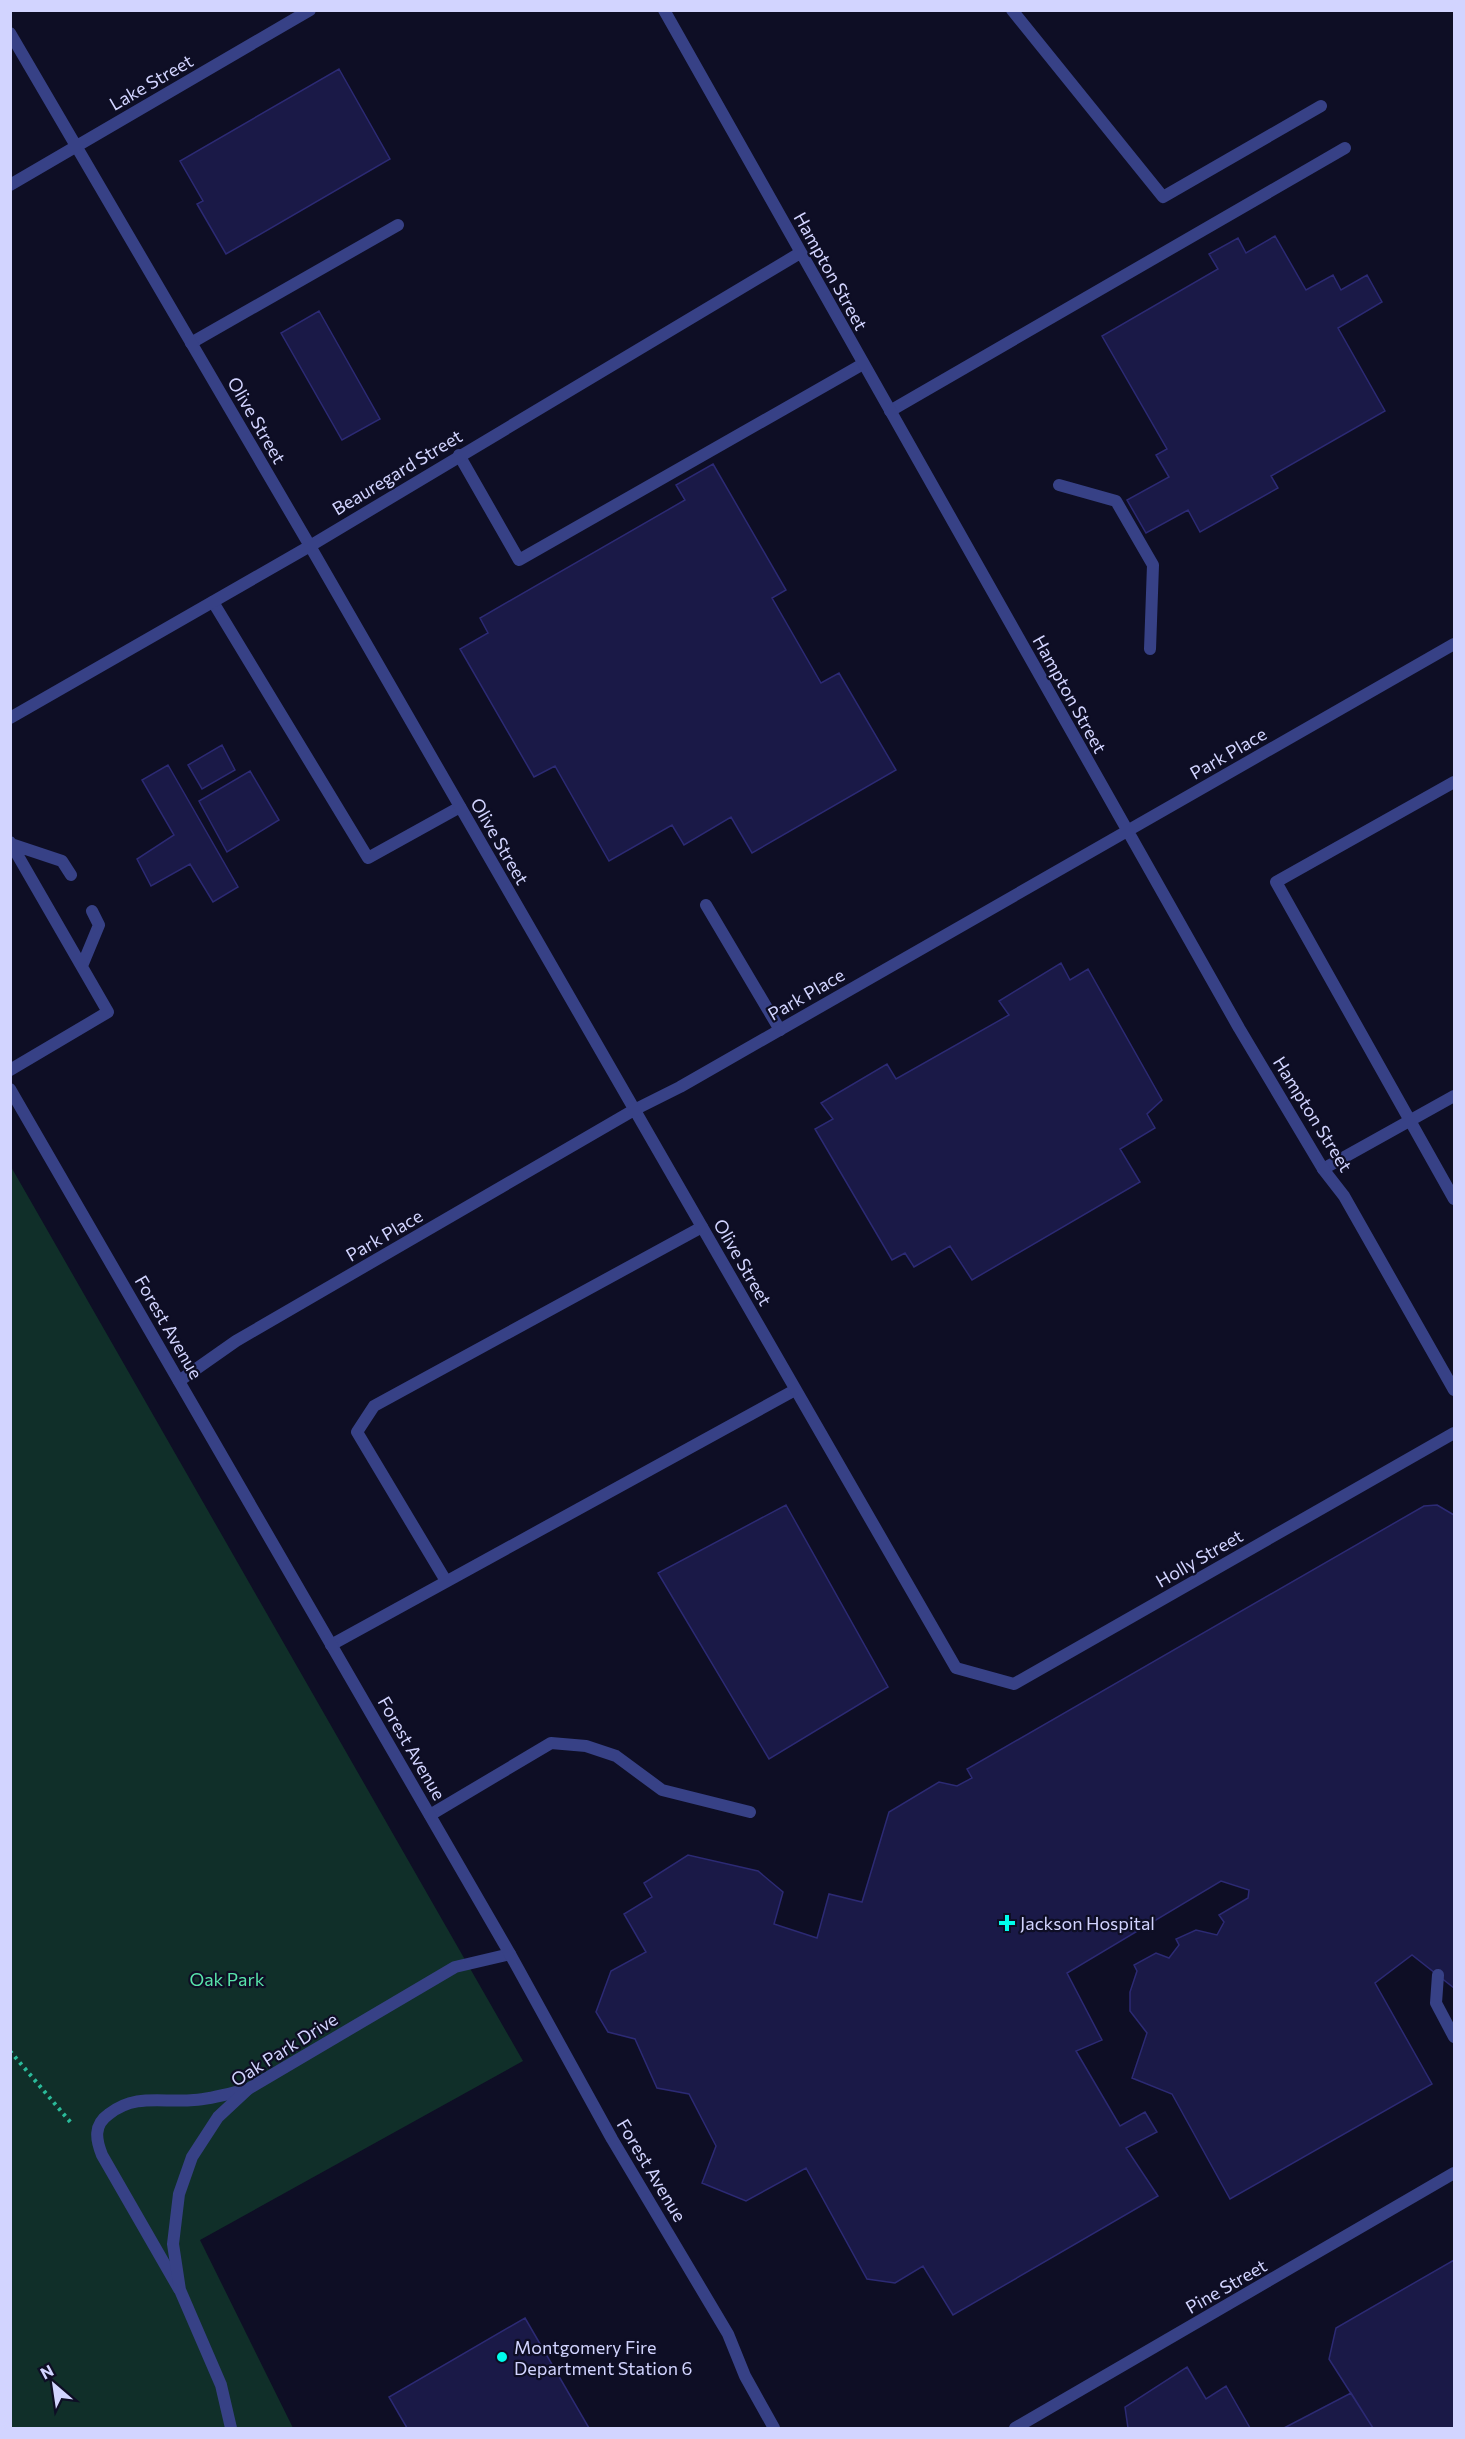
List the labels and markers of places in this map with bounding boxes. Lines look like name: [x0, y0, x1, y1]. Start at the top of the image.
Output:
place label: Jackson Hospital: [1020, 1912, 1155, 1934]
marker: Jackson Hospital: [998, 1914, 1016, 1932]
place label: Montgomery Fire Department Station 6: [514, 2336, 692, 2379]
marker: Montgomery Fire Department Station 6: [495, 2350, 509, 2364]

